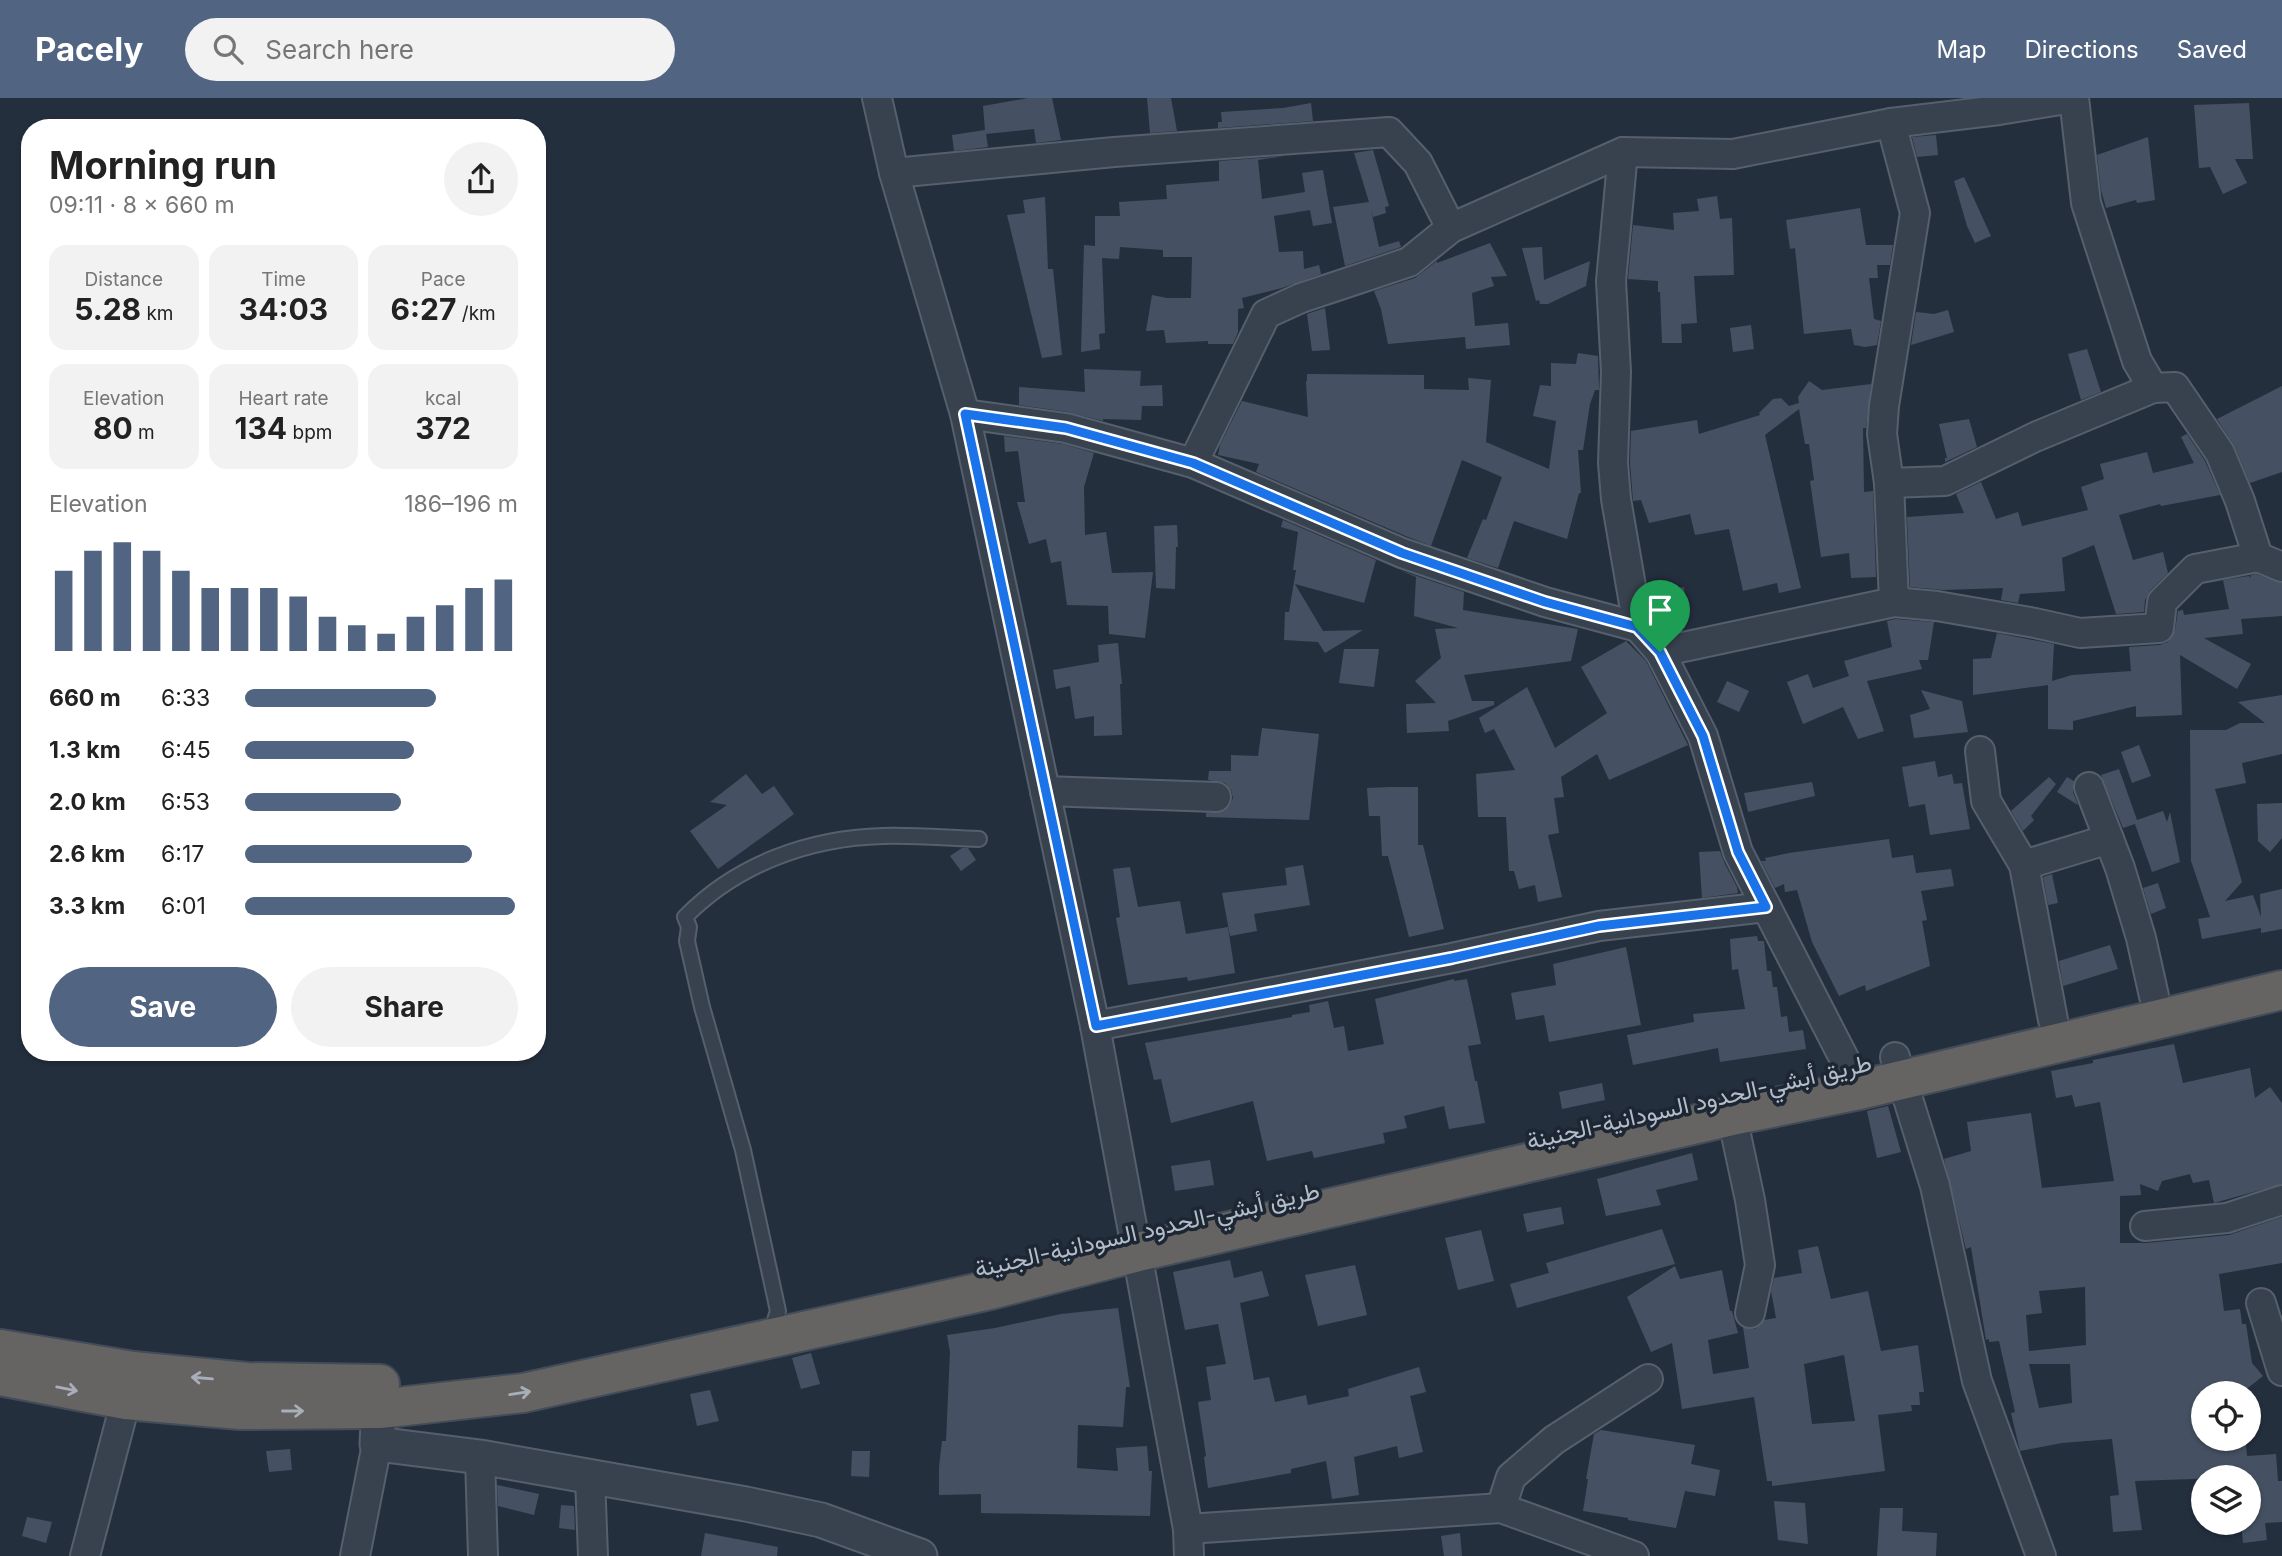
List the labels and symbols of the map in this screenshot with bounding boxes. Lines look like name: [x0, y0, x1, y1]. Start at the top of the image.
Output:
pin: [1630, 580, 1690, 652]
street label: طريق أبشي-الحدود السودانية-الجنينة: [1523, 1048, 1875, 1160]
street label: طريق أبشي-الحدود السودانية-الجنينة: [971, 1176, 1323, 1288]
one-way arrow: [191, 1371, 214, 1384]
one-way arrow: [55, 1382, 78, 1396]
one-way arrow: [508, 1386, 530, 1399]
one-way arrow: [281, 1404, 304, 1418]

